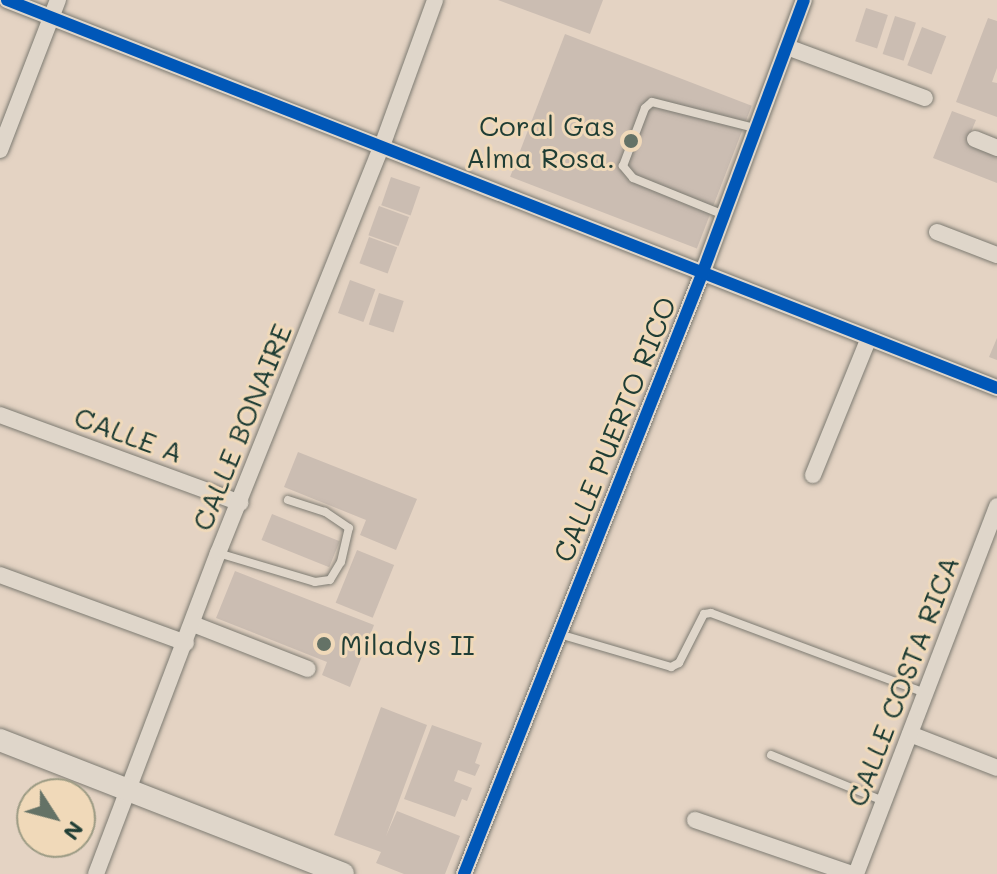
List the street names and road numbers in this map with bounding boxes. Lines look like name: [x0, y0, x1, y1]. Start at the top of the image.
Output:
street label: CALLE PUERTO RICO: [545, 292, 683, 566]
street label: CALLE BONAIRE: [184, 319, 298, 535]
street label: CALLE A: [70, 399, 188, 469]
street label: CALLE COSTA RICA: [839, 551, 965, 811]

